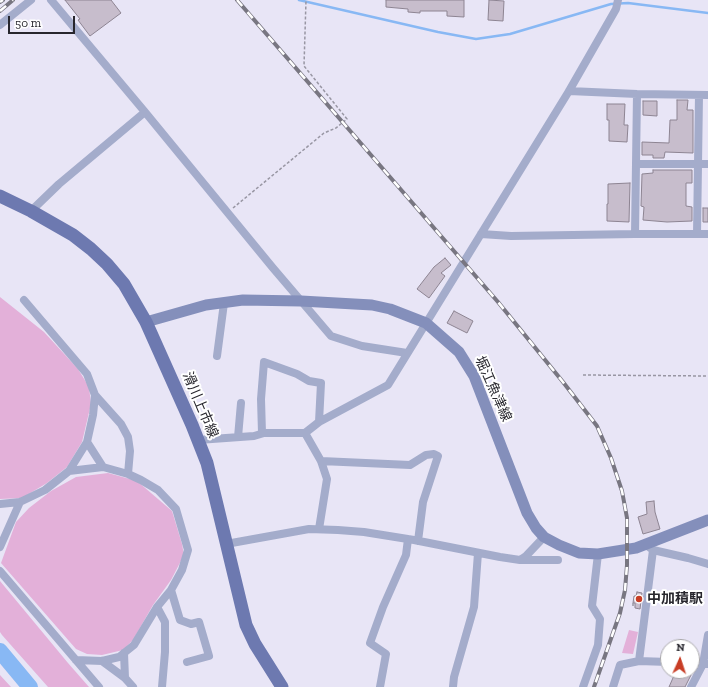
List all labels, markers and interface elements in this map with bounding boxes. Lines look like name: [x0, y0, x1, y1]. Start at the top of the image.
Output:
scale bar: [10, 8, 77, 34]
text: 50 m: [15, 16, 41, 30]
street label: 堀江魚津線: [471, 354, 515, 424]
street label: 滑川上市線: [179, 370, 221, 440]
place label: 中加積駅: [647, 591, 703, 607]
marker: 中加積駅: [634, 594, 644, 604]
north arrow: [660, 639, 700, 679]
text: N: [676, 641, 685, 654]

